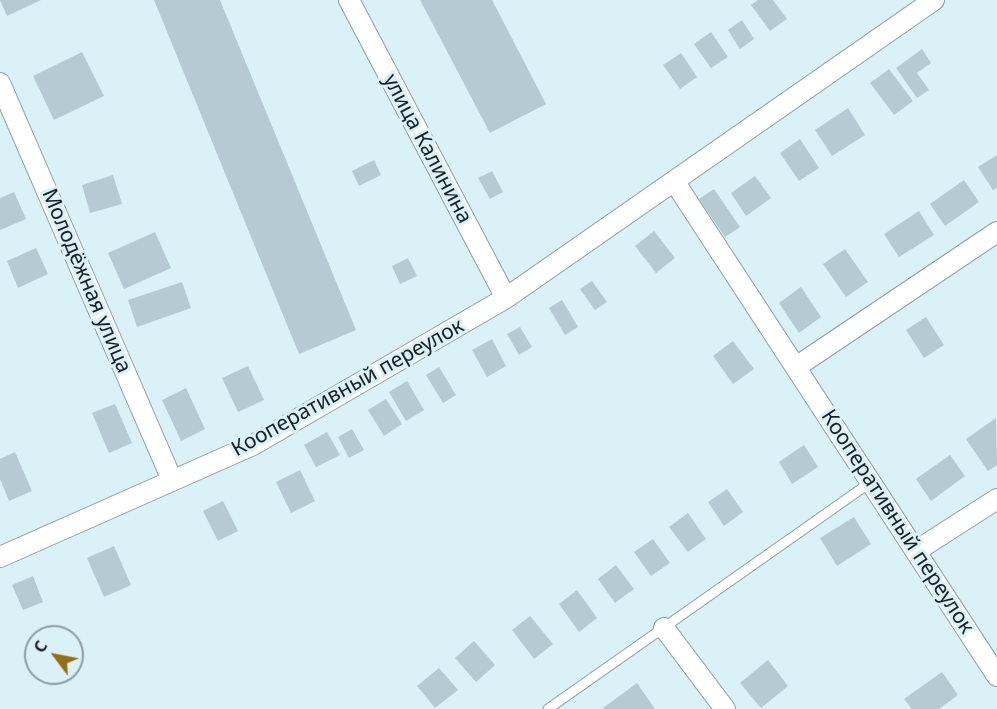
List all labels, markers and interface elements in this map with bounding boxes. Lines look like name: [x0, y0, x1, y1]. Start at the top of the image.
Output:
street label: улица Калинина: [377, 70, 477, 228]
street label: Молодёжная улица: [36, 185, 136, 377]
street label: Кооперативный переулок: [227, 314, 469, 462]
street label: Кооперативный переулок: [815, 405, 979, 639]
north arrow: [24, 625, 84, 685]
text: С: [28, 636, 52, 657]

